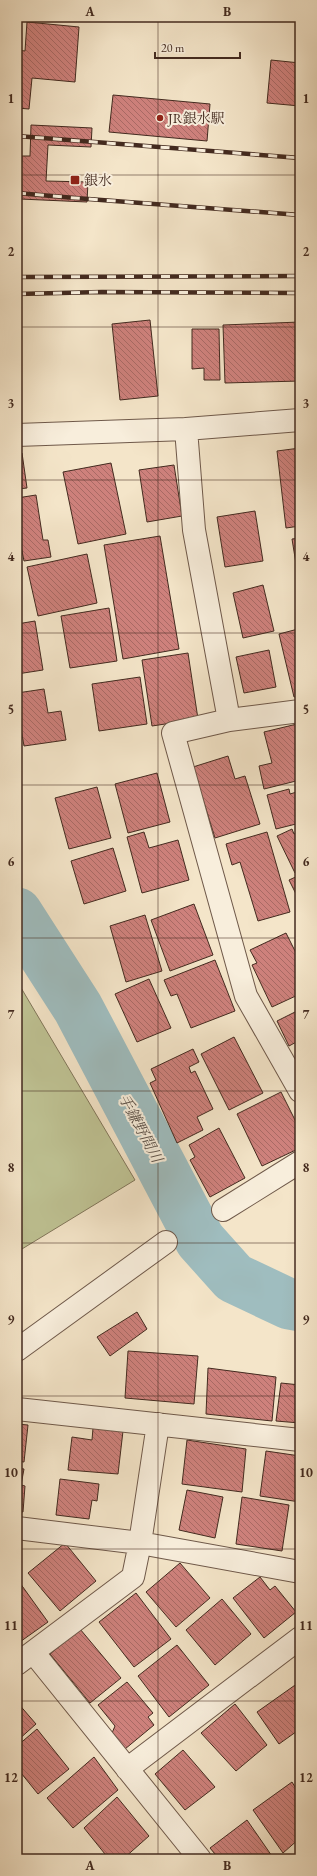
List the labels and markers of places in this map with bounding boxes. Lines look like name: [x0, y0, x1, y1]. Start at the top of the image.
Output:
place label: JR銀水駅: [167, 109, 225, 127]
marker: JR銀水駅: [155, 113, 165, 123]
place label: 銀水: [84, 171, 112, 189]
marker: 銀水: [69, 174, 81, 186]

